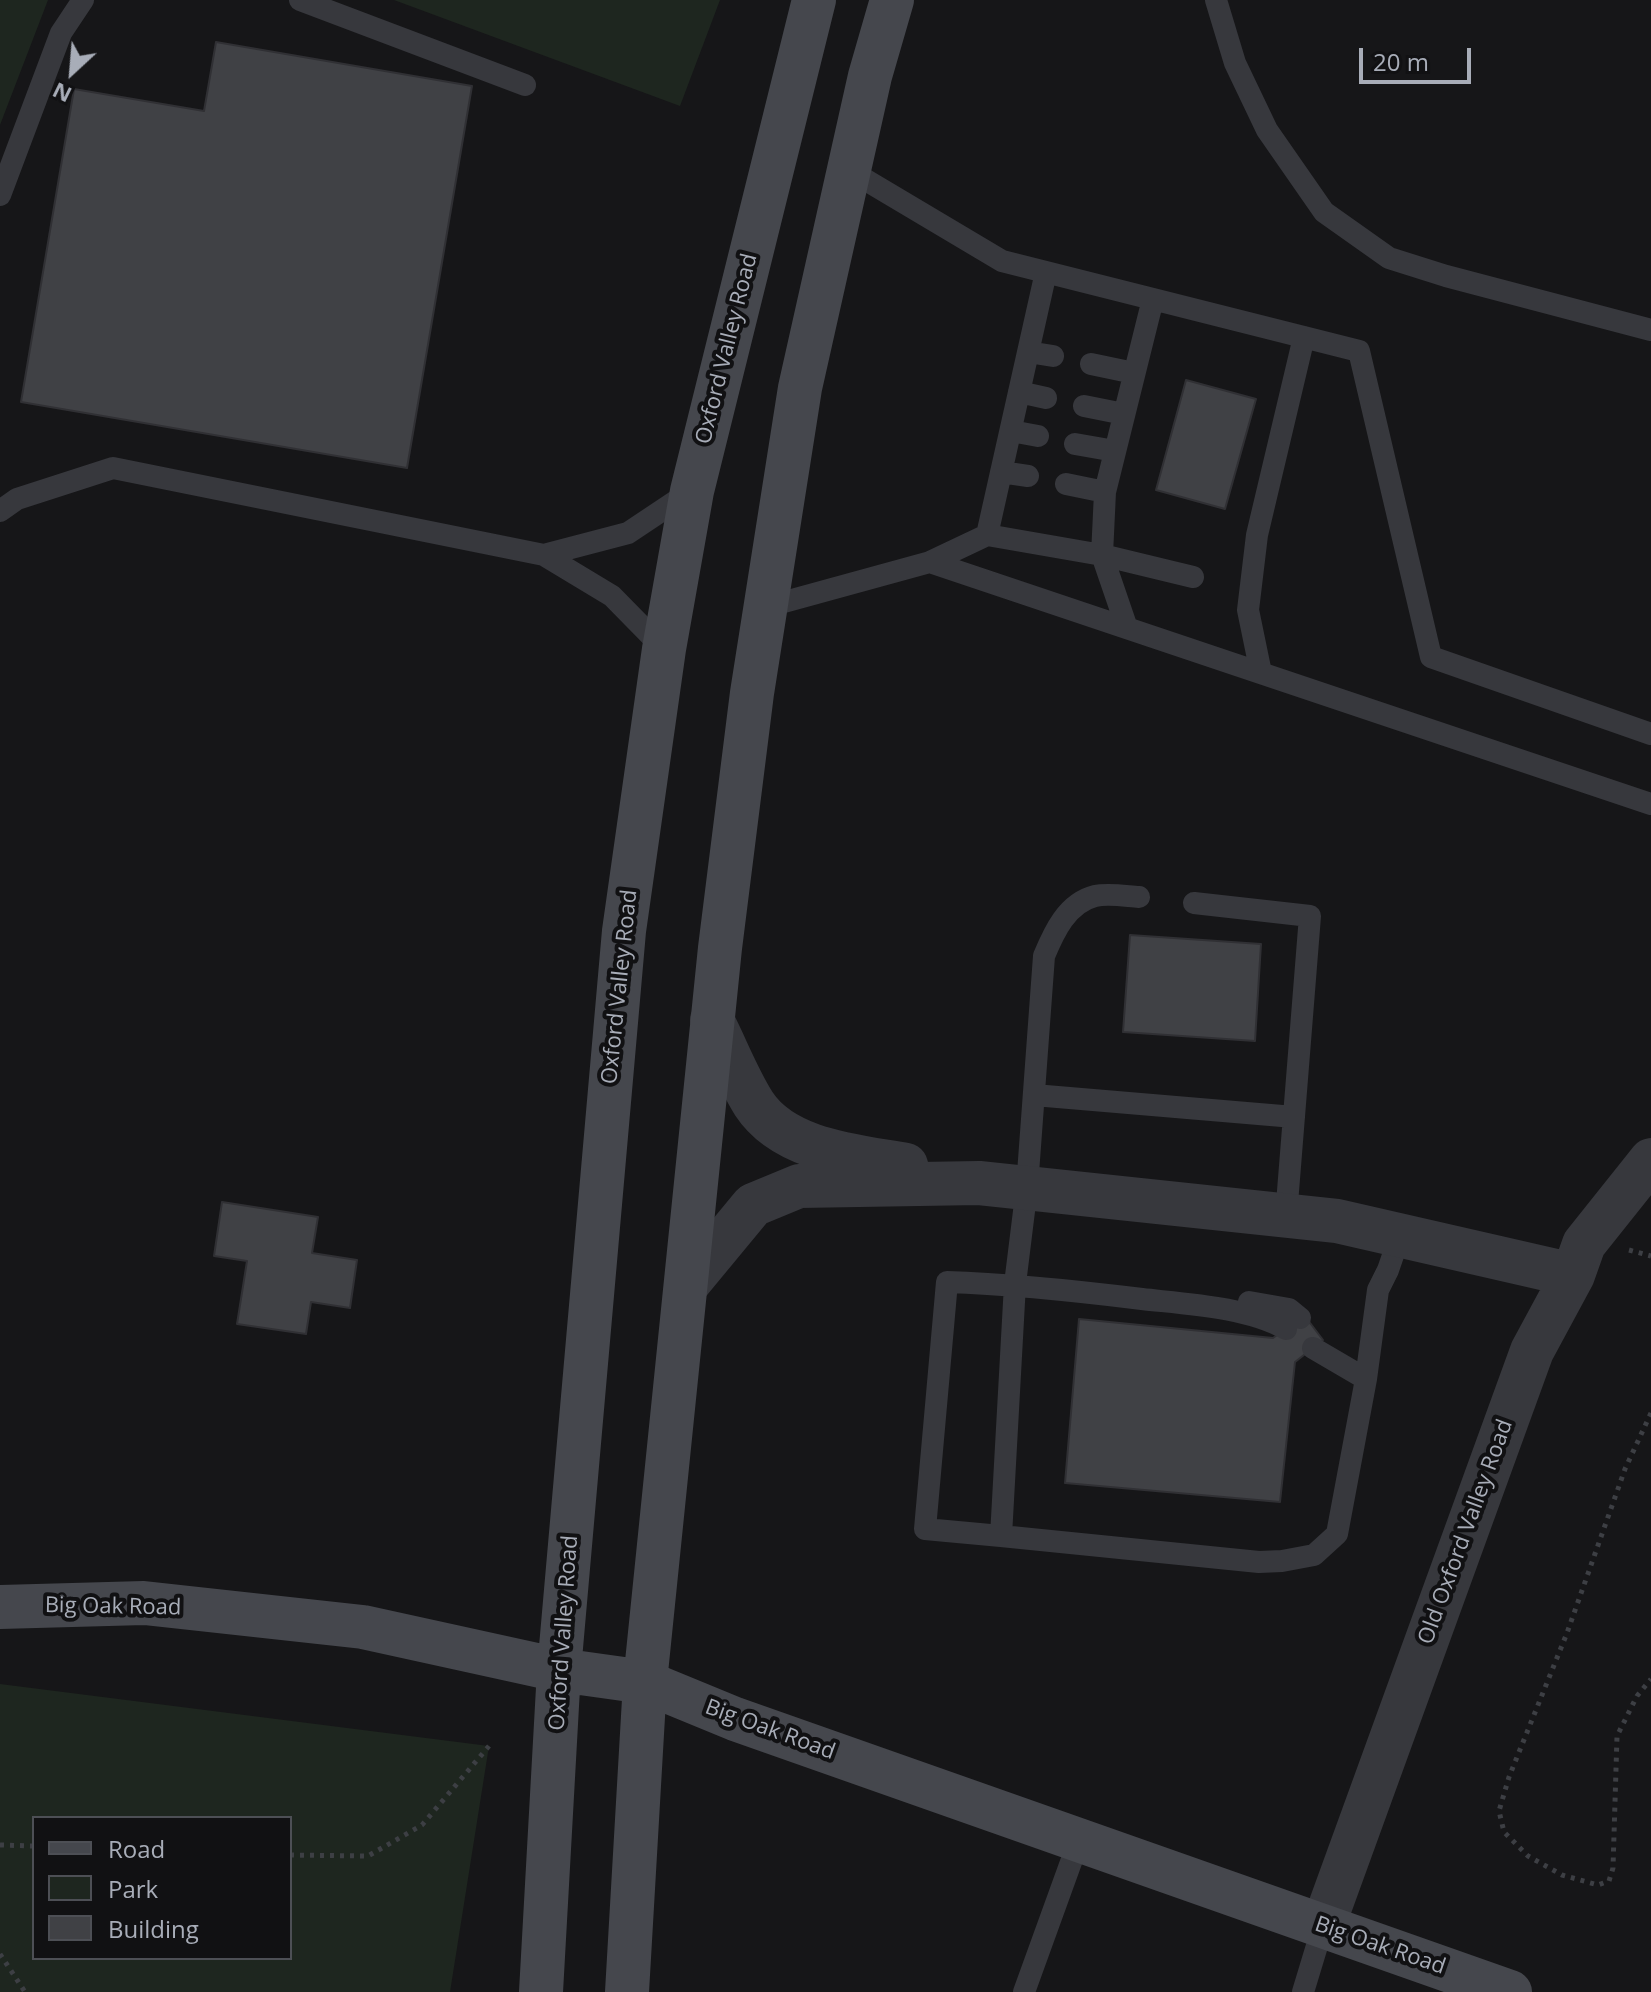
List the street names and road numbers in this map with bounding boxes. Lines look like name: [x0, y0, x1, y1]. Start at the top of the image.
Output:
street label: Oxford Valley Road: [691, 251, 763, 447]
street label: Oxford Valley Road: [597, 888, 643, 1086]
street label: Old Oxford Valley Road: [1413, 1416, 1519, 1648]
street label: Oxford Valley Road: [544, 1535, 584, 1731]
street label: Big Oak Road: [45, 1593, 181, 1621]
street label: Big Oak Road: [701, 1694, 839, 1766]
street label: Big Oak Road: [1311, 1911, 1449, 1981]

